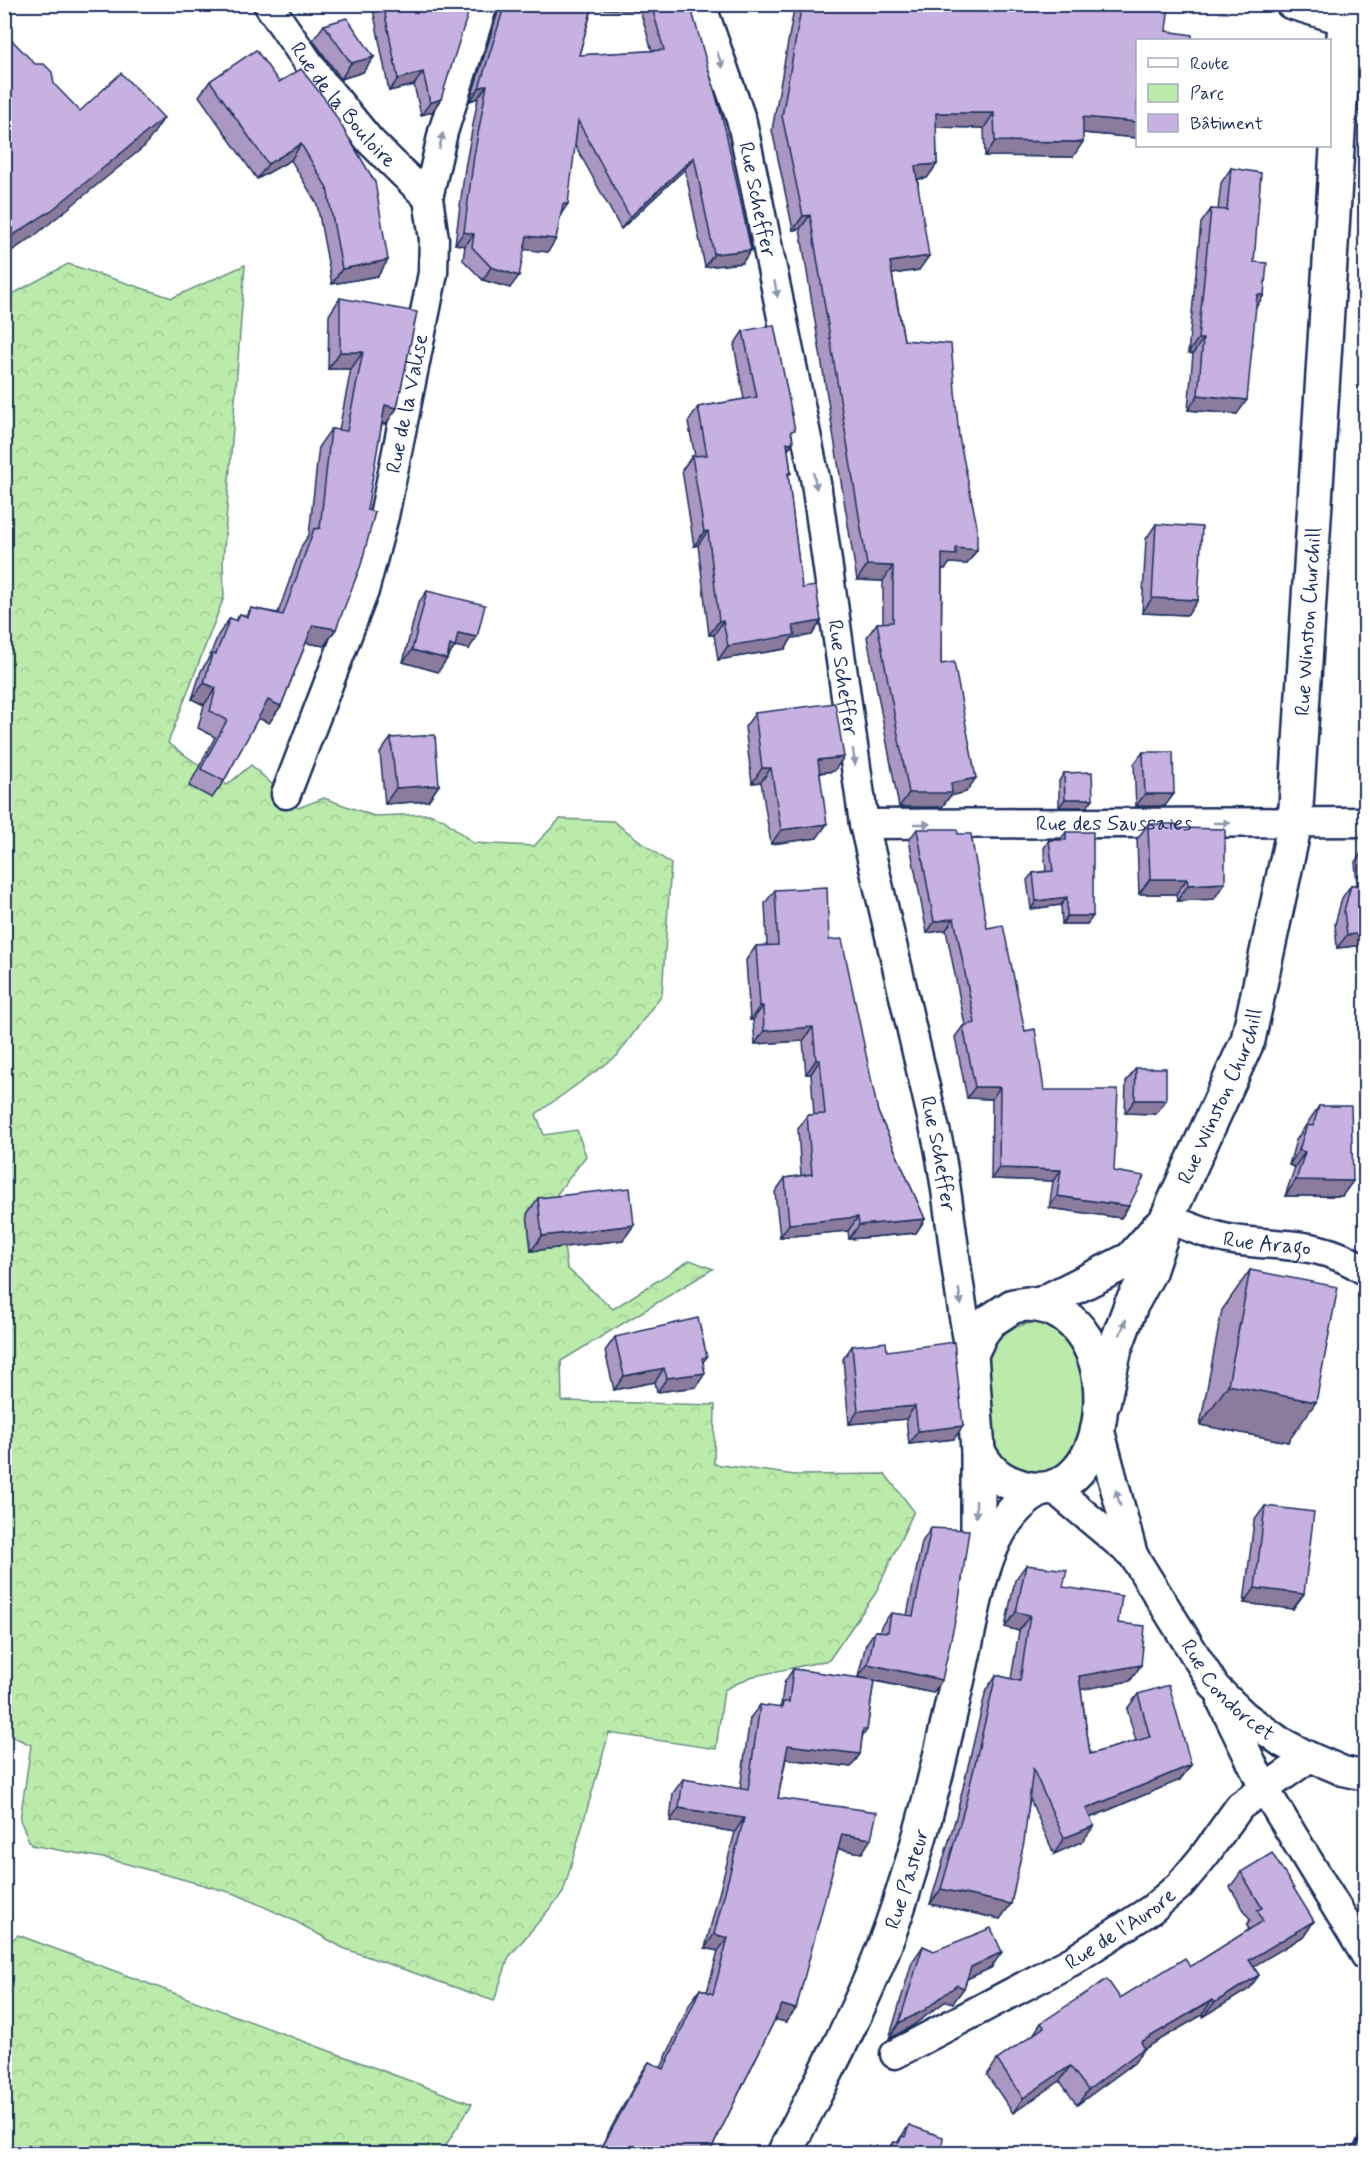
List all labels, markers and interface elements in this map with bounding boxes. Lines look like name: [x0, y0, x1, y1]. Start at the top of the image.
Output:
street label: Rue de la Bouloire: [283, 37, 402, 174]
legend: [1136, 39, 1331, 147]
one-way arrow: [715, 51, 725, 69]
text: Route: [1190, 52, 1229, 76]
text: Parc: [1190, 82, 1224, 106]
text: Bâtiment: [1190, 112, 1263, 136]
one-way arrow: [436, 132, 446, 150]
street label: Rue Scheffer: [731, 140, 782, 260]
one-way arrow: [772, 280, 781, 299]
street label: Rue de la Valise: [380, 331, 435, 476]
one-way arrow: [811, 471, 820, 490]
street label: Rue Winston Churchill: [1289, 527, 1328, 717]
street label: Rue Scheffer: [820, 618, 864, 738]
one-way arrow: [850, 747, 859, 766]
street label: Rue des Saussaies: [1036, 810, 1192, 838]
one-way arrow: [1213, 818, 1232, 828]
one-way arrow: [913, 819, 932, 829]
street label: Rue Winston Churchill: [1171, 1006, 1269, 1189]
street label: Rue Scheffer: [913, 1093, 962, 1214]
street label: Rue Arago: [1221, 1225, 1313, 1264]
one-way arrow: [956, 1287, 965, 1306]
one-way arrow: [1118, 1317, 1128, 1335]
one-way arrow: [1112, 1489, 1122, 1508]
one-way arrow: [971, 1500, 981, 1519]
street label: Rue Condorcet: [1174, 1634, 1280, 1748]
street label: Rue Pasteur: [879, 1825, 936, 1933]
street label: Rue de l'Aurore: [1060, 1882, 1182, 1977]

